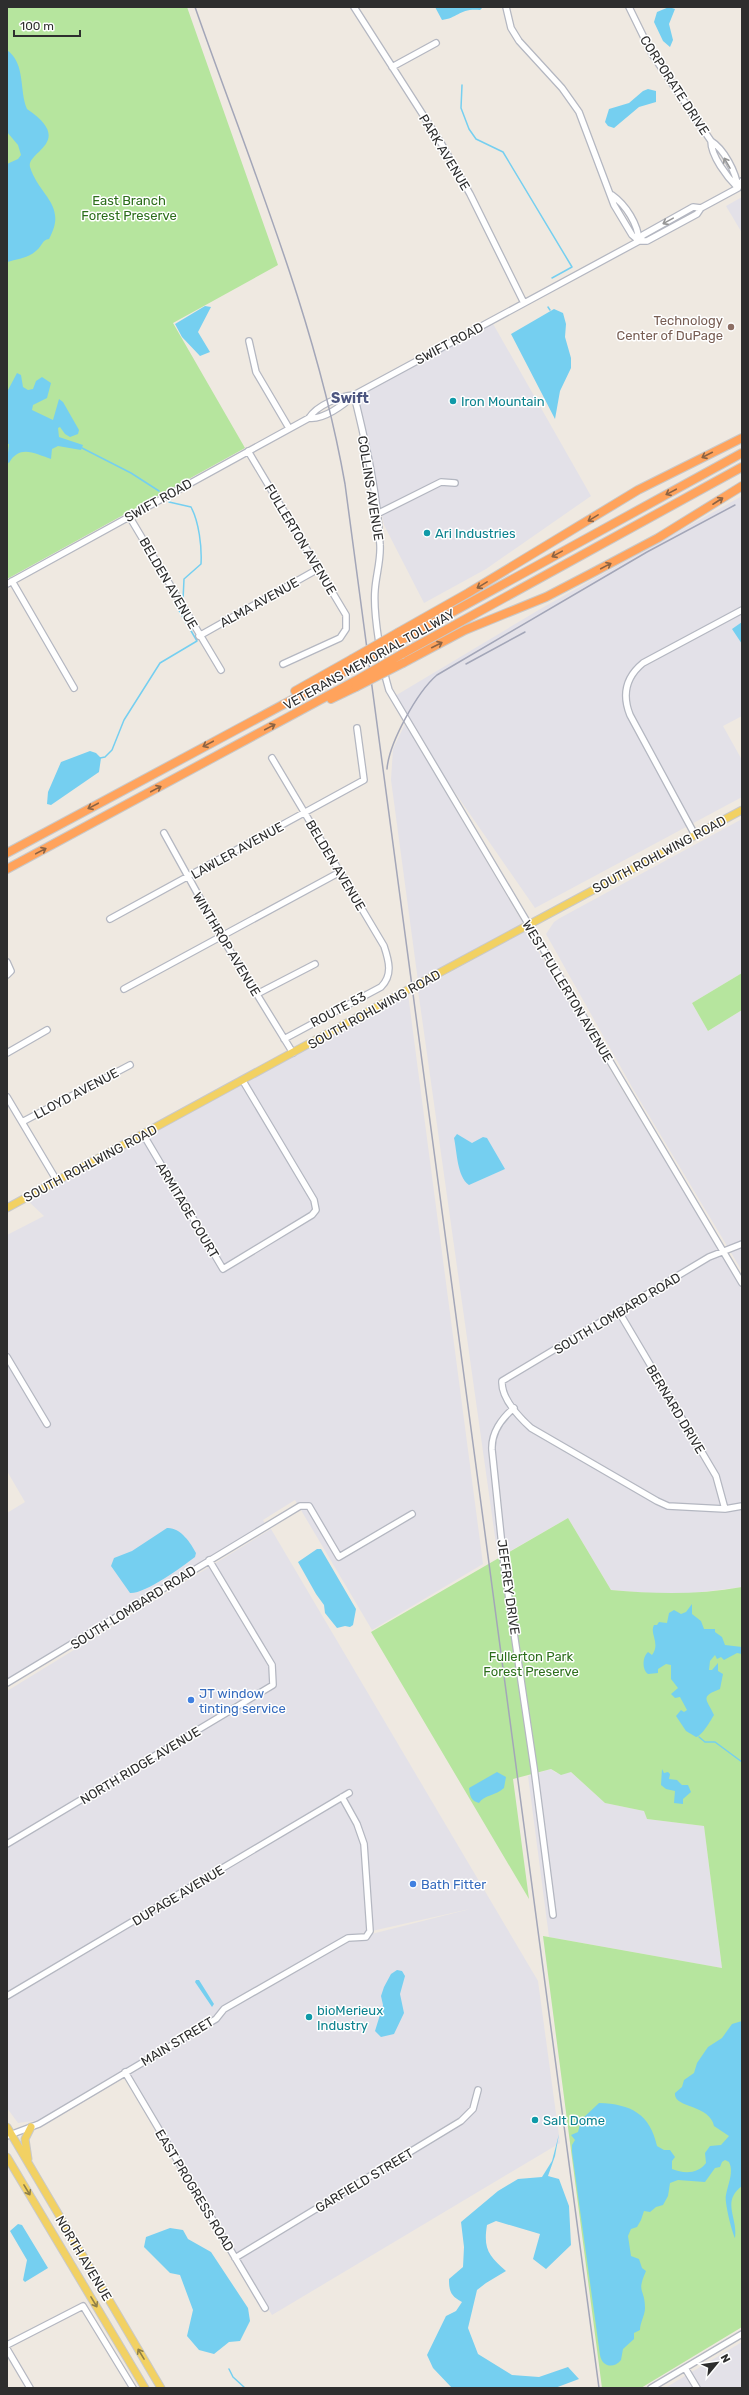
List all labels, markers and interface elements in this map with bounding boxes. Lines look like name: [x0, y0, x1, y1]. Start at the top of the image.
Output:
scale bar: [14, 12, 80, 38]
text: 100 m: [20, 19, 54, 33]
street label: CORPORATE DRIVE: [637, 33, 712, 138]
street label: PARK AVENUE: [416, 112, 473, 193]
one-way arrow: [723, 157, 731, 169]
park label: East Branch Forest Preserve: [81, 193, 177, 223]
one-way arrow: [662, 218, 674, 226]
place label: Technology Center of DuPage: [617, 313, 723, 344]
street label: SWIFT ROAD: [413, 319, 486, 368]
marker: Technology Center of DuPage: [726, 322, 736, 332]
district label: Swift: [331, 390, 369, 407]
place label: Iron Mountain: [461, 394, 545, 409]
marker: Iron Mountain: [448, 396, 458, 406]
street label: COLLINS AVENUE: [355, 435, 386, 542]
one-way arrow: [701, 452, 713, 459]
street label: SWIFT ROAD: [122, 476, 195, 525]
street label: FULLERTON AVENUE: [262, 481, 340, 597]
one-way arrow: [665, 488, 677, 496]
one-way arrow: [713, 497, 724, 506]
one-way arrow: [587, 514, 599, 522]
place label: Ari Industries: [435, 526, 516, 541]
marker: Ari Industries: [422, 528, 432, 538]
street label: BELDEN AVENUE: [136, 535, 201, 632]
one-way arrow: [551, 551, 563, 559]
one-way arrow: [600, 562, 612, 570]
street label: ALMA AVENUE: [217, 574, 301, 630]
one-way arrow: [477, 581, 488, 589]
street label: VETERANS MEMORIAL TOLLWAY: [281, 606, 458, 713]
one-way arrow: [431, 640, 443, 648]
one-way arrow: [264, 723, 276, 731]
one-way arrow: [202, 741, 214, 749]
one-way arrow: [150, 785, 162, 792]
one-way arrow: [88, 803, 100, 810]
street label: SOUTH ROHLWING ROAD: [590, 813, 729, 896]
street label: BELDEN AVENUE: [303, 817, 369, 913]
street label: LAWLER AVENUE: [188, 819, 286, 882]
one-way arrow: [35, 846, 47, 854]
street label: WINTHROP AVENUE: [190, 890, 264, 999]
street label: WEST FULLERTON AVENUE: [519, 918, 616, 1065]
street label: SOUTH ROHLWING ROAD: [305, 967, 443, 1052]
street label: ROUTE 53: [308, 989, 369, 1030]
street label: LLOYD AVENUE: [31, 1065, 121, 1122]
street label: SOUTH ROHLWING ROAD: [21, 1122, 160, 1205]
street label: ARMITAGE COURT: [153, 1160, 222, 1261]
street label: SOUTH LOMBARD ROAD: [551, 1270, 683, 1357]
street label: BERNARD DRIVE: [643, 1362, 708, 1456]
street label: JEFFREY DRIVE: [494, 1538, 523, 1636]
street label: SOUTH LOMBARD ROAD: [68, 1563, 199, 1652]
park label: Fullerton Park Forest Preserve: [483, 1649, 579, 1679]
place label: JT window tinting service: [199, 1686, 286, 1717]
marker: JT window tinting service: [186, 1695, 196, 1705]
street label: NORTH RIDGE AVENUE: [78, 1724, 203, 1807]
street label: DUPAGE AVENUE: [130, 1862, 227, 1929]
place label: Bath Fitter: [421, 1877, 486, 1892]
marker: Bath Fitter: [408, 1879, 418, 1889]
place label: bioMerieux Industry: [317, 2003, 383, 2033]
marker: bioMerieux Industry: [304, 2012, 314, 2022]
street label: MAIN STREET: [138, 2014, 217, 2069]
place label: Salt Dome: [543, 2113, 605, 2128]
marker: Salt Dome: [530, 2115, 540, 2125]
street label: EAST PROGRESS ROAD: [152, 2126, 237, 2254]
street label: GARFIELD STREET: [313, 2145, 416, 2216]
one-way arrow: [24, 2184, 32, 2196]
street label: NORTH AVENUE: [52, 2213, 115, 2304]
one-way arrow: [91, 2296, 99, 2308]
north arrow: [697, 2343, 737, 2383]
one-way arrow: [137, 2348, 145, 2360]
text: N: [718, 2352, 733, 2365]

